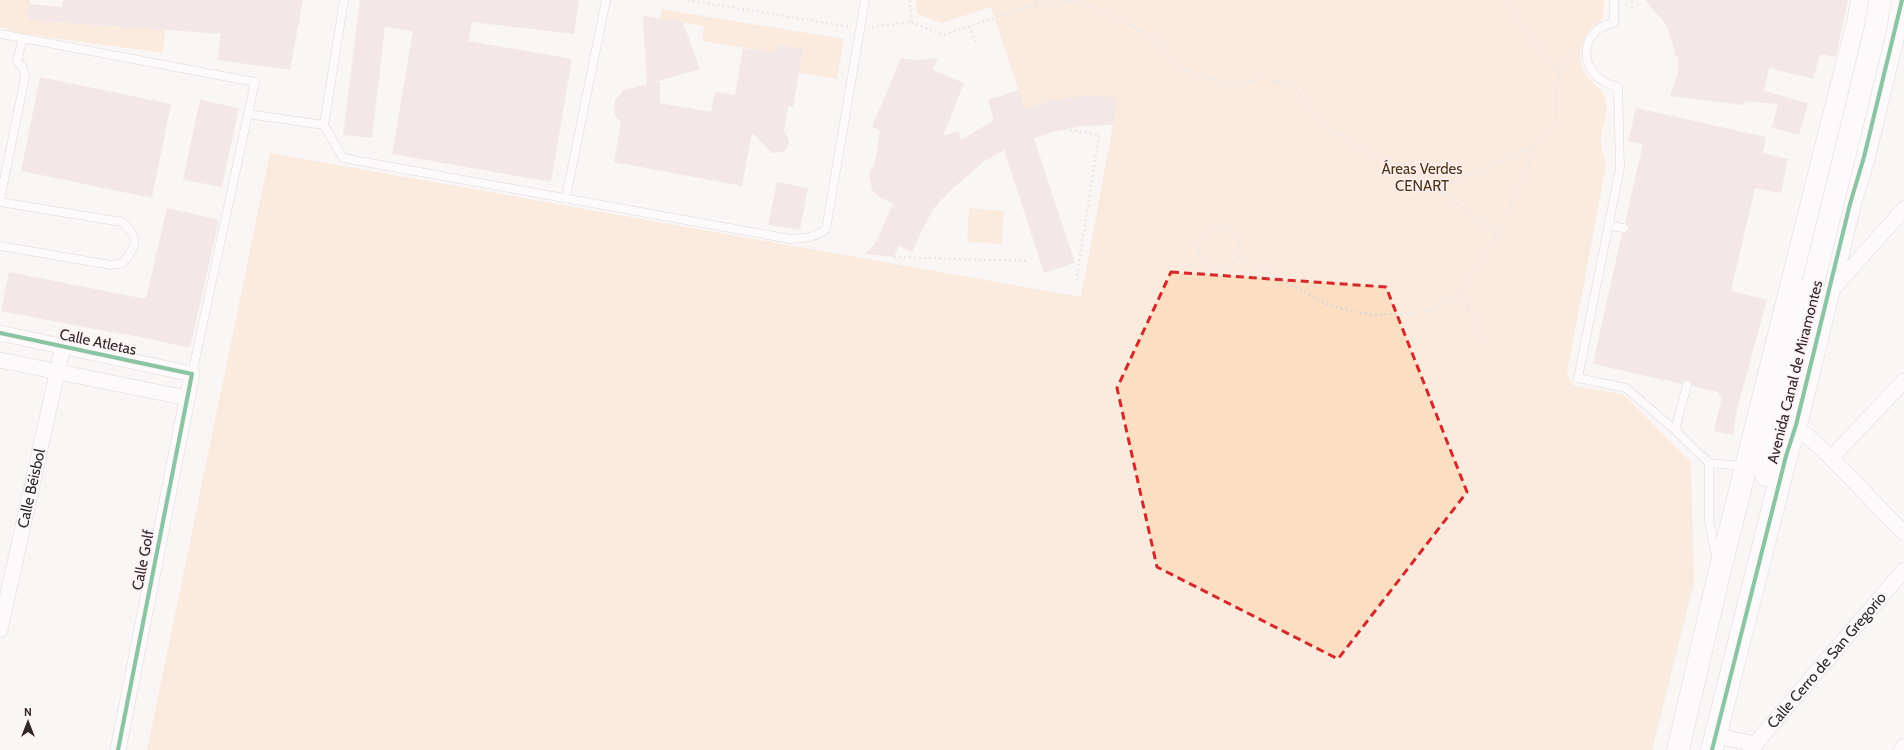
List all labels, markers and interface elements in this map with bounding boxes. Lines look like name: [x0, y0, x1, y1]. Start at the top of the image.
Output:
park label: Áreas Verdes CENART: [1382, 159, 1462, 195]
street label: Avenida Canal de Miramontes: [1764, 279, 1826, 465]
street label: Calle Atletas: [58, 325, 138, 359]
street label: Calle Béisbol: [14, 447, 49, 530]
street label: Calle Golf: [128, 528, 158, 592]
street label: Calle Cerro de San Gregorio: [1763, 589, 1890, 732]
north arrow: [8, 702, 48, 742]
text: N: [24, 705, 32, 719]

